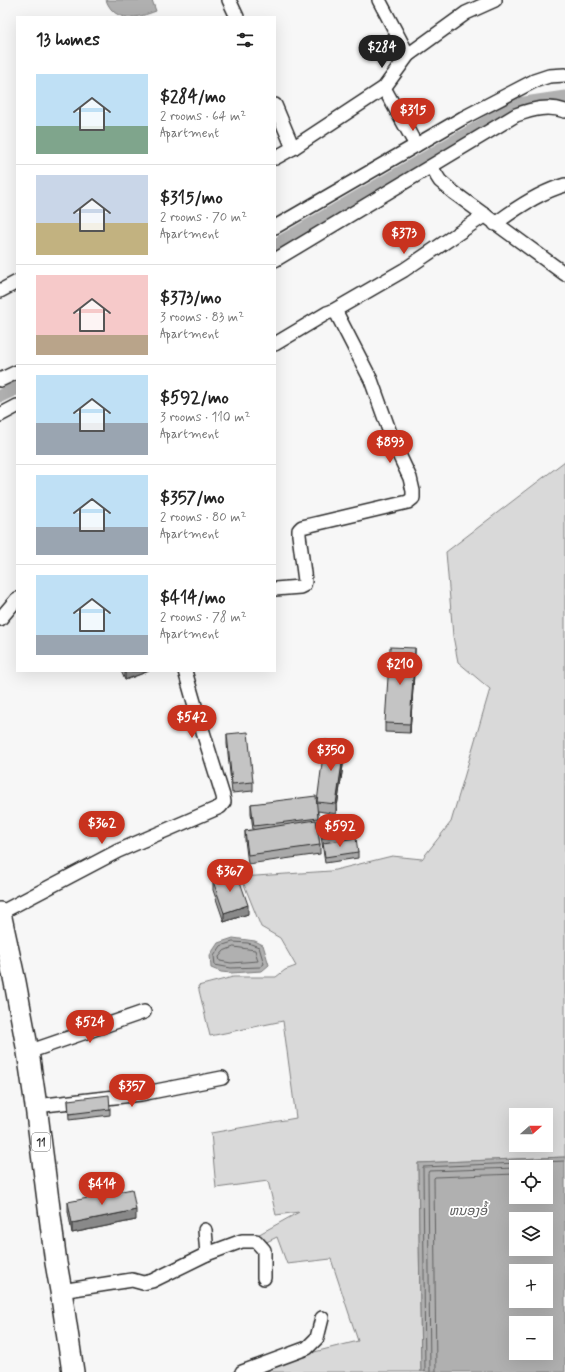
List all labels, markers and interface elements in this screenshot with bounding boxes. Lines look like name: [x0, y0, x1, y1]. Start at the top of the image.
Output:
text: 13 homes: [36, 29, 100, 51]
icon: filters: [234, 29, 256, 51]
pin: $284: [358, 35, 406, 69]
text: $284: [368, 39, 396, 56]
text: $284/mo: [160, 86, 226, 108]
icon: home: [68, 90, 116, 138]
pin: $315: [389, 98, 437, 132]
text: $315: [400, 102, 426, 119]
text: 2 rooms · 64 m²: [160, 108, 246, 125]
text: Apartment: [160, 125, 219, 142]
text: $315/mo: [160, 187, 223, 209]
icon: home: [68, 191, 116, 239]
text: 2 rooms · 70 m²: [160, 209, 247, 226]
pin: $373: [380, 221, 428, 255]
text: $373: [391, 225, 417, 242]
text: Apartment: [160, 226, 219, 243]
text: $373/mo: [160, 287, 221, 309]
icon: home: [68, 291, 116, 339]
text: 3 rooms · 83 m²: [160, 309, 244, 326]
text: Apartment: [160, 326, 219, 343]
text: $592/mo: [160, 387, 229, 409]
icon: home: [68, 391, 116, 439]
text: 3 rooms · 110 m²: [160, 409, 250, 426]
text: Apartment: [160, 426, 219, 443]
pin: $893: [366, 430, 414, 464]
text: $893: [376, 434, 404, 451]
text: $357/mo: [160, 487, 224, 509]
icon: home: [68, 491, 116, 539]
text: 2 rooms · 80 m²: [160, 509, 246, 526]
text: Apartment: [160, 526, 219, 543]
text: $414/mo: [160, 587, 225, 609]
icon: home: [68, 591, 116, 639]
text: 2 rooms · 78 m²: [160, 609, 247, 626]
text: Apartment: [160, 626, 219, 643]
pin: $210: [376, 652, 424, 686]
text: $210: [386, 656, 414, 673]
pin: $542: [168, 705, 216, 739]
text: $542: [176, 709, 208, 726]
pin: $350: [307, 738, 355, 772]
text: $350: [317, 742, 345, 759]
pin: $362: [78, 811, 126, 845]
pin: $592: [316, 814, 364, 848]
text: $362: [88, 815, 116, 832]
text: $592: [325, 818, 355, 835]
pin: $367: [206, 859, 254, 893]
text: $367: [216, 863, 244, 880]
pin: $524: [66, 1010, 114, 1044]
text: $524: [75, 1014, 105, 1031]
pin: $357: [108, 1074, 156, 1108]
text: $357: [118, 1078, 146, 1095]
north arrow: [509, 1108, 553, 1152]
map controls: [509, 1108, 553, 1360]
road number: 11: [32, 1133, 50, 1151]
button: locate: [509, 1160, 553, 1204]
pin: $414: [78, 1172, 126, 1206]
text: $414: [88, 1176, 116, 1193]
water label: ຫນອງອໍ້: [449, 1201, 489, 1220]
button: layers: [509, 1212, 553, 1256]
button: +: [509, 1264, 553, 1308]
button: −: [509, 1316, 553, 1360]

